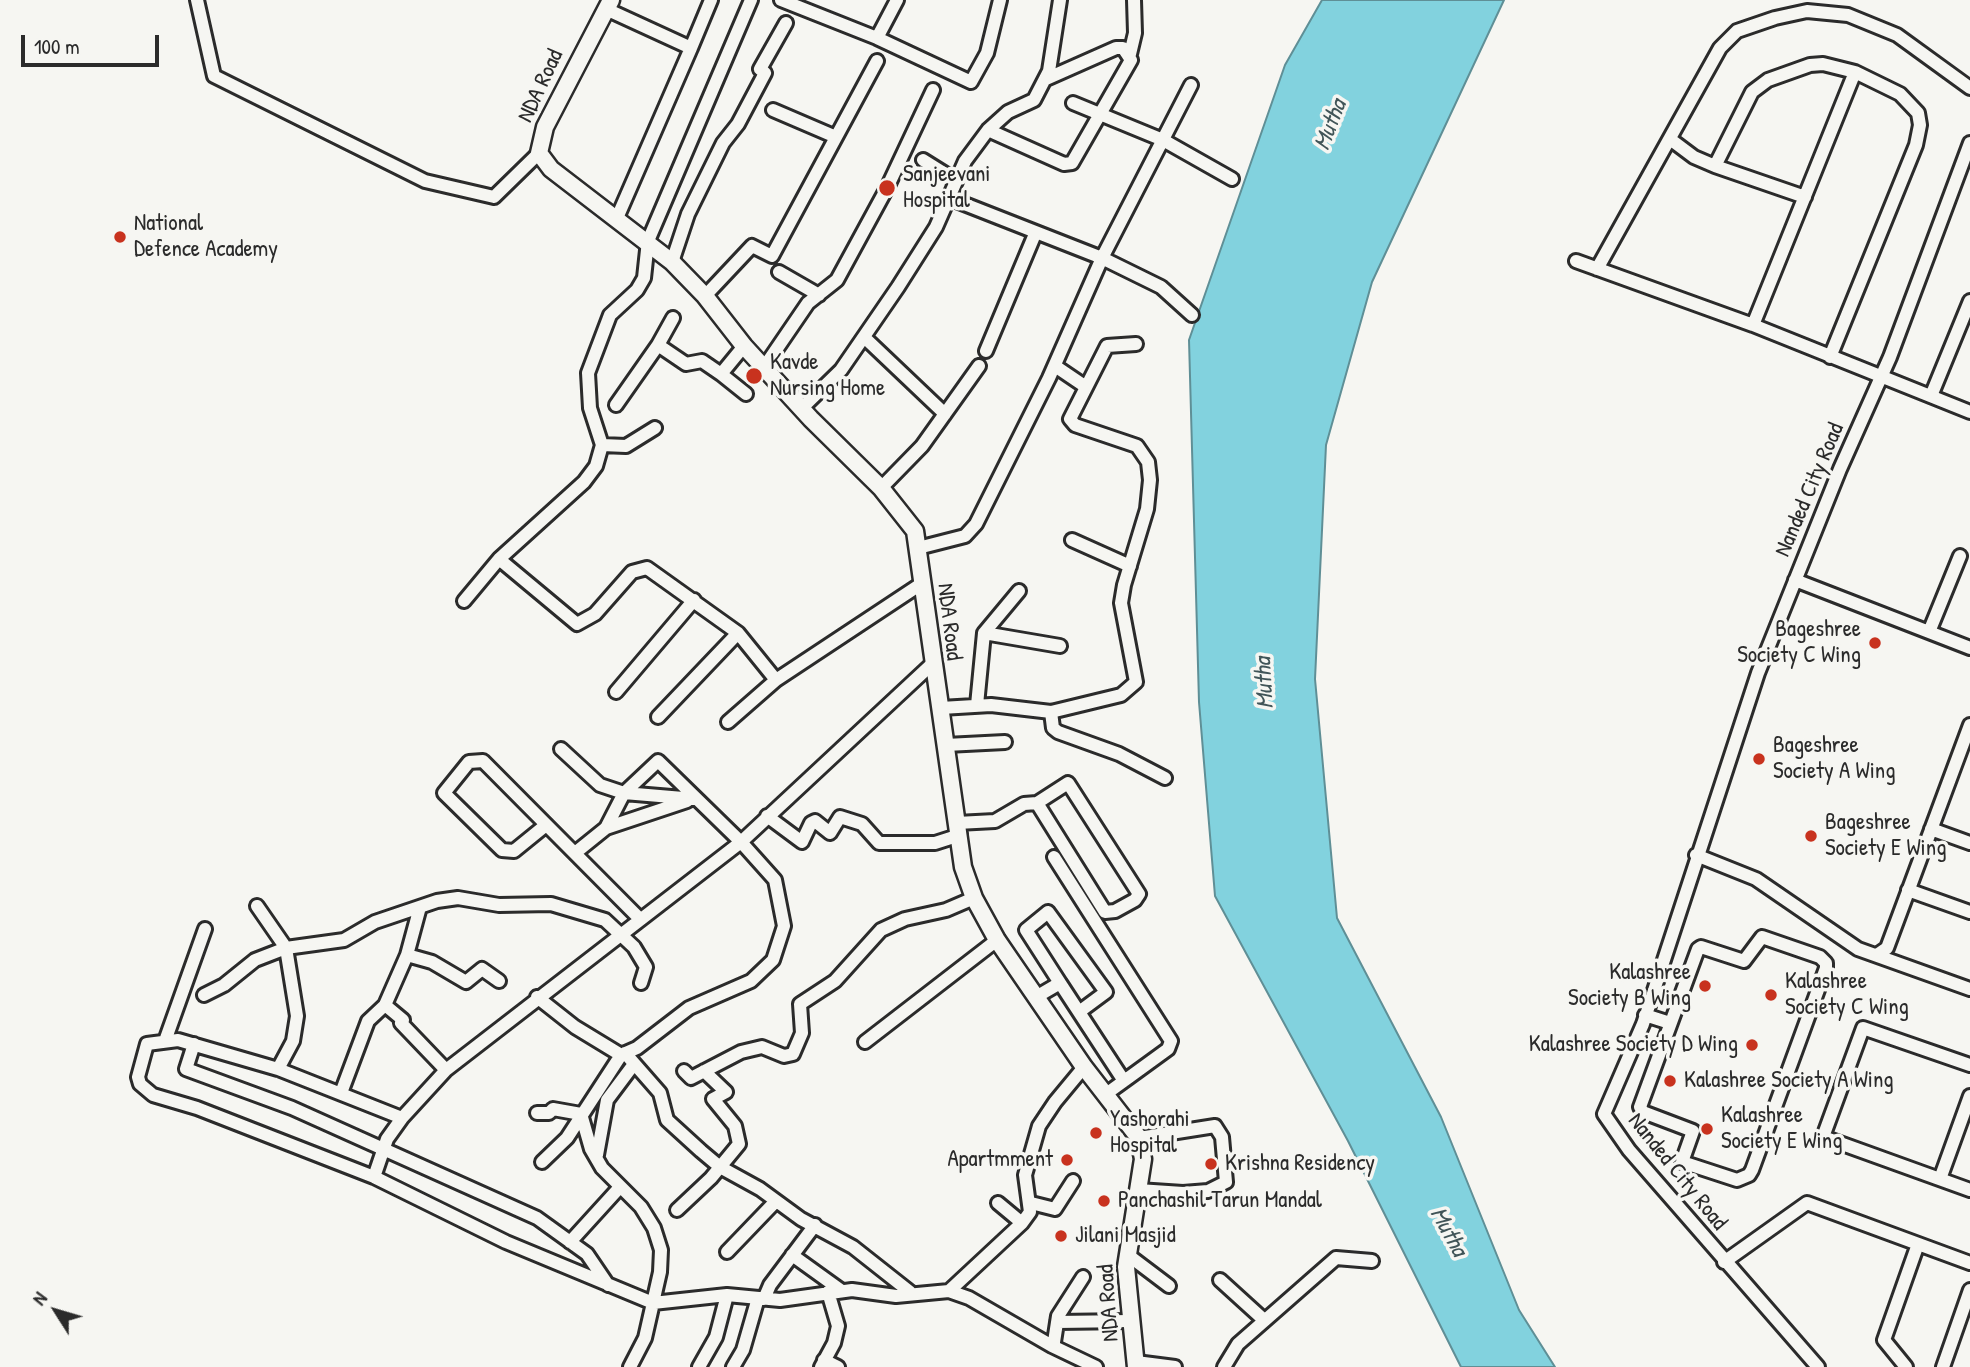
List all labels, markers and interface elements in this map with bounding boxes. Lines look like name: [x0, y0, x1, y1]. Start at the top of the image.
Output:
scale bar: [24, 21, 163, 65]
text: 100 m: [34, 32, 80, 61]
street label: NDA Road: [512, 45, 570, 127]
water label: Mutha: [1308, 96, 1354, 154]
place label: Sanjeevani Hospital: [903, 161, 990, 215]
marker: Sanjeevani Hospital: [877, 178, 897, 198]
place label: National Defence Academy: [134, 210, 278, 264]
marker: National Defence Academy: [112, 229, 128, 245]
place label: Kavde Nursing Home: [770, 349, 885, 403]
marker: Kavde Nursing Home: [744, 366, 764, 386]
street label: Nanded City Road: [1769, 419, 1851, 561]
street label: NDA Road: [931, 582, 967, 662]
place label: Bageshree Society C Wing: [1737, 616, 1861, 670]
marker: Bageshree Society C Wing: [1867, 635, 1883, 651]
water label: Mutha: [1249, 656, 1281, 710]
place label: Bageshree Society A Wing: [1773, 732, 1895, 786]
marker: Bageshree Society A Wing: [1751, 751, 1767, 767]
place label: Bageshree Society E Wing: [1825, 809, 1946, 863]
marker: Bageshree Society E Wing: [1803, 828, 1819, 844]
place label: Kalashree Society B Wing: [1568, 959, 1691, 1013]
place label: Kalashree Society C Wing: [1785, 968, 1909, 1022]
marker: Kalashree Society B Wing: [1697, 978, 1713, 994]
marker: Kalashree Society C Wing: [1763, 987, 1779, 1003]
place label: Kalashree Society D Wing: [1529, 1031, 1738, 1059]
marker: Kalashree Society D Wing: [1744, 1037, 1760, 1053]
place label: Kalashree Society A Wing: [1684, 1067, 1894, 1095]
marker: Kalashree Society A Wing: [1662, 1073, 1678, 1089]
place label: Kalashree Society E Wing: [1721, 1102, 1842, 1156]
place label: Yashorahi Hospital: [1110, 1106, 1190, 1160]
street label: Nanded City Road: [1621, 1108, 1733, 1236]
marker: Kalashree Society E Wing: [1699, 1121, 1715, 1137]
marker: Yashorahi Hospital: [1088, 1125, 1104, 1141]
place label: Apartmment: [947, 1146, 1053, 1174]
place label: Krishna Residency: [1225, 1150, 1375, 1178]
marker: Apartmment: [1059, 1152, 1075, 1168]
marker: Krishna Residency: [1203, 1156, 1219, 1172]
place label: Panchashil Tarun Mandal: [1118, 1187, 1322, 1215]
marker: Panchashil Tarun Mandal: [1096, 1193, 1112, 1209]
water label: Mutha: [1423, 1202, 1473, 1262]
place label: Jilani Masjid: [1075, 1222, 1176, 1250]
marker: Jilani Masjid: [1053, 1228, 1069, 1244]
street label: NDA Road: [1093, 1263, 1125, 1343]
north arrow: [21, 1276, 91, 1346]
text: N: [26, 1287, 53, 1310]

